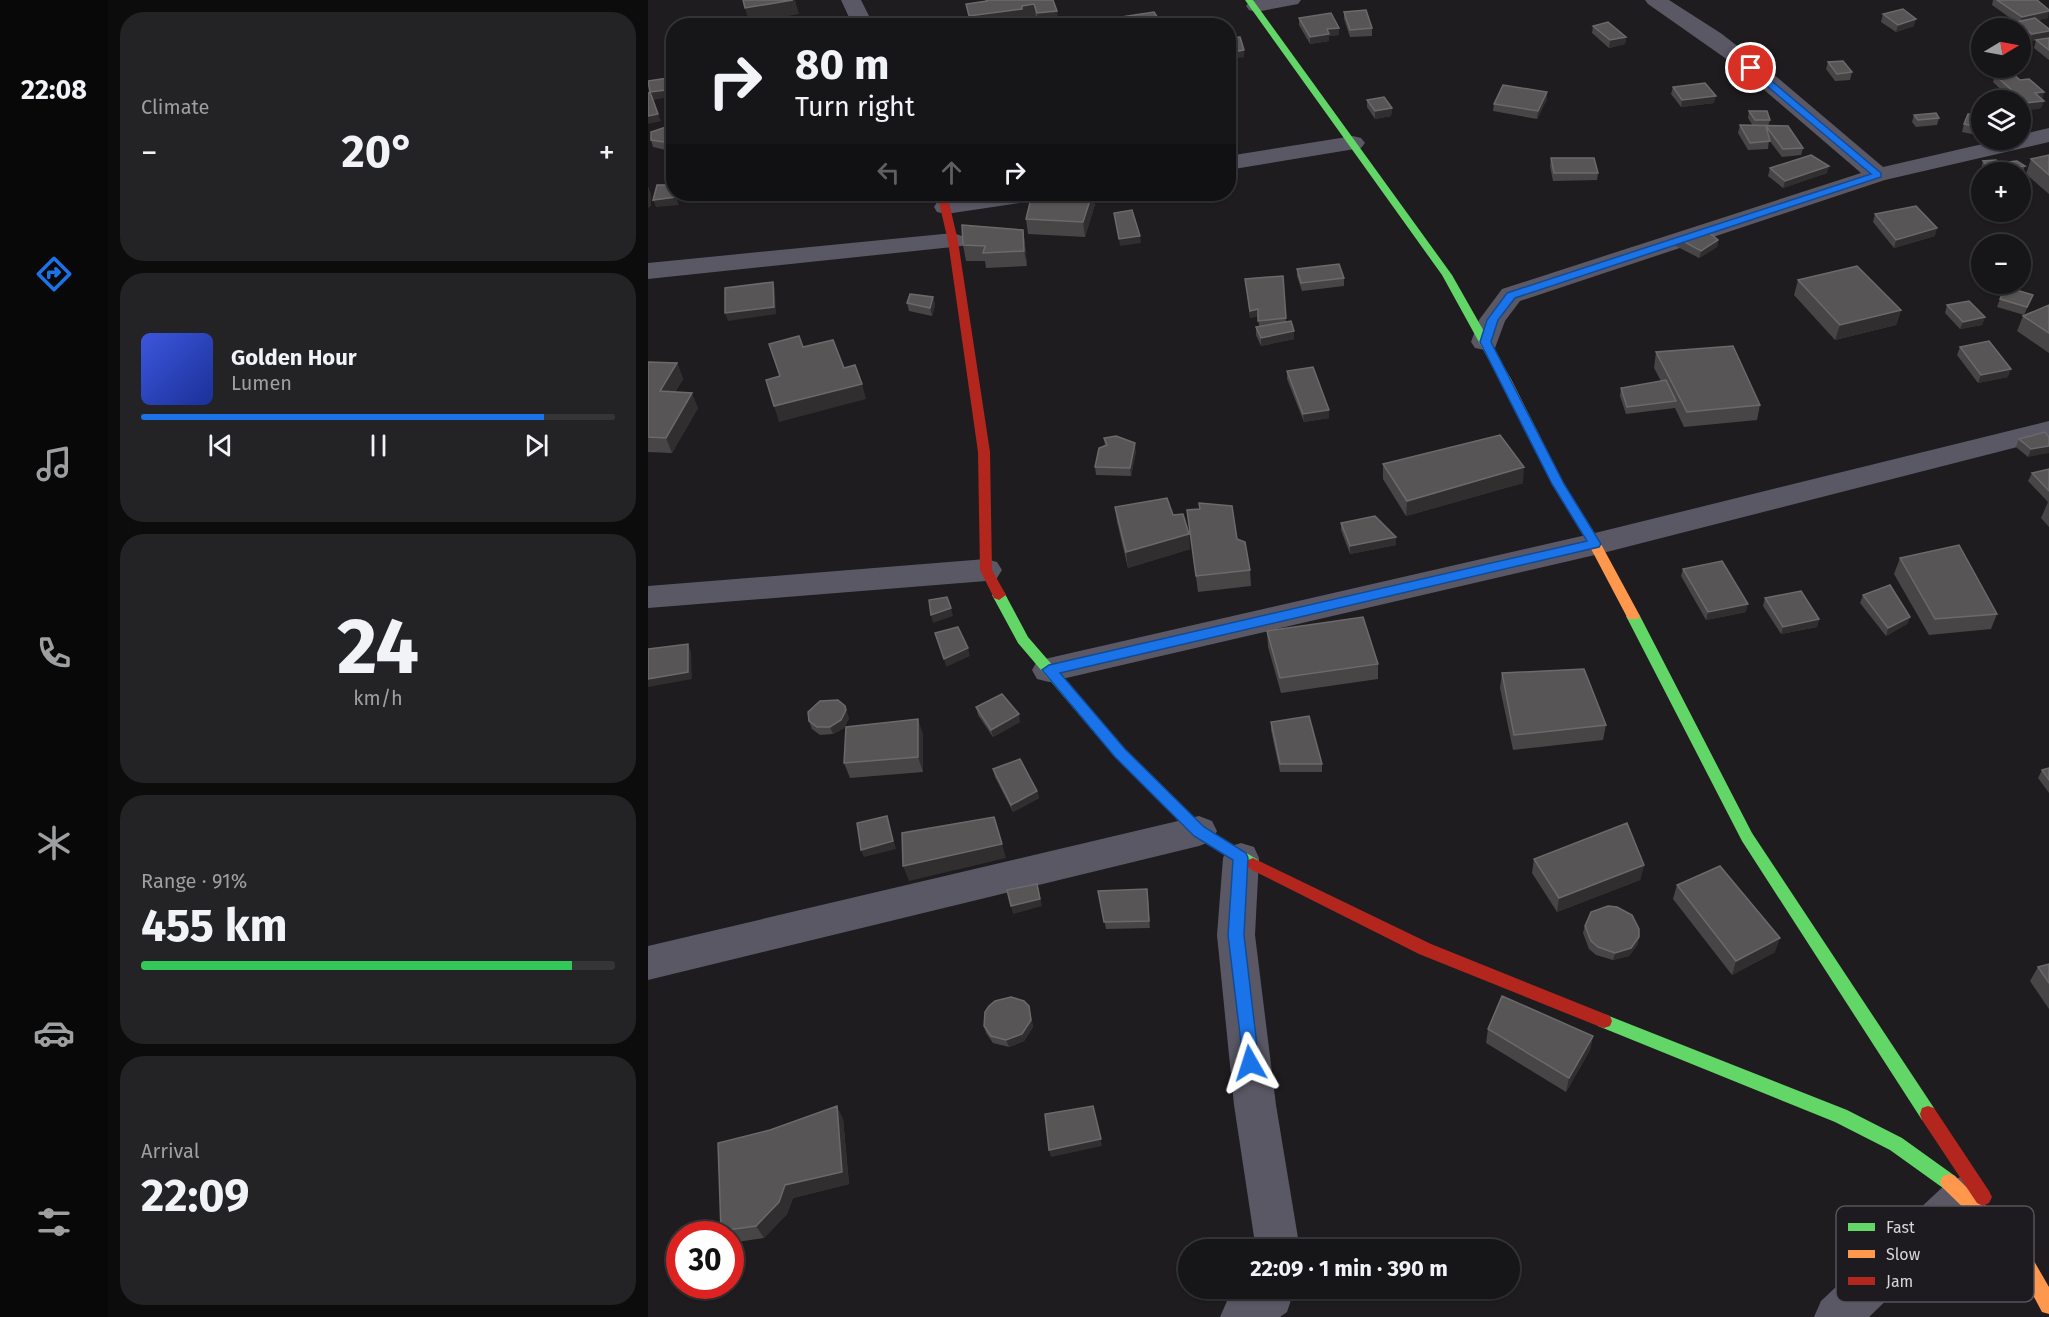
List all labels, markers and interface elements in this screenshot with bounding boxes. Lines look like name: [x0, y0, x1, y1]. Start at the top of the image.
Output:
north arrow: [1971, 18, 2031, 78]
map controls: [1971, 18, 2031, 294]
text: 80 m: [795, 40, 889, 90]
icon: right: [696, 42, 774, 120]
pin: [1725, 42, 1776, 93]
icon: arrive: [1734, 51, 1767, 84]
text: 22:08: [21, 74, 87, 106]
button: layers: [1971, 90, 2031, 150]
text: Turn right: [795, 91, 915, 123]
text: Climate: [141, 95, 209, 119]
text: 20°: [341, 125, 415, 179]
text: −: [141, 133, 158, 173]
text: +: [599, 133, 615, 173]
icon: left: [872, 156, 905, 189]
icon: ahead: [935, 156, 968, 189]
icon: right: [998, 156, 1031, 189]
button: +: [1971, 162, 2031, 222]
button: −: [1971, 234, 2031, 294]
icon: directions: [33, 253, 75, 295]
text: Golden Hour: [231, 344, 357, 371]
text: Lumen: [231, 371, 292, 395]
icon: previous: [204, 429, 237, 462]
icon: pause: [362, 429, 395, 462]
icon: next: [520, 429, 553, 462]
icon: music: [33, 443, 75, 485]
text: 24: [337, 600, 419, 694]
icon: phone: [33, 632, 75, 674]
text: km/h: [353, 686, 403, 710]
icon: climate: [33, 822, 75, 864]
text: Range · 91%: [141, 869, 247, 893]
text: 455 km: [141, 899, 288, 953]
icon: car: [33, 1012, 75, 1054]
position arrow: [1218, 1031, 1282, 1095]
text: Arrival: [141, 1139, 200, 1163]
text: 22:09: [141, 1169, 249, 1223]
icon: filters: [33, 1201, 75, 1243]
legend: [1836, 1206, 2034, 1302]
text: Fast: [1886, 1218, 1915, 1237]
speed limit sign: 30: [666, 1221, 744, 1299]
text: Slow: [1886, 1245, 1921, 1264]
text: 22:09 · 1 min · 390 m: [1250, 1255, 1448, 1282]
text: Jam: [1886, 1272, 1913, 1291]

